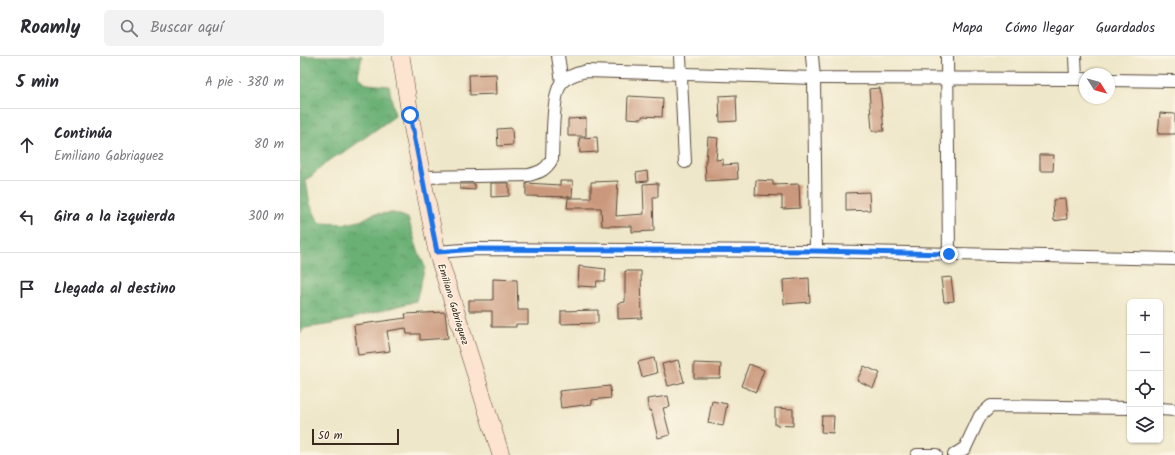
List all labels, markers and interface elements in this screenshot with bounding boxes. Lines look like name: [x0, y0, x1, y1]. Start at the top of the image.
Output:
search box: [104, 10, 384, 46]
text: Roamly: [20, 13, 80, 43]
text: Buscar aquí: [150, 16, 223, 40]
icon: search: [118, 17, 140, 39]
text: Mapa: [952, 17, 983, 39]
text: Cómo llegar: [1005, 17, 1074, 39]
text: Guardados: [1096, 17, 1155, 39]
north arrow: [1079, 68, 1115, 104]
text: 5 min: [16, 69, 59, 96]
text: A pie · 380 m: [205, 72, 284, 93]
route start: [401, 106, 419, 124]
text: Continúa: [54, 122, 112, 146]
icon: ahead: [16, 134, 38, 156]
text: 80 m: [254, 134, 284, 155]
text: Emiliano Gabriaguez: [54, 146, 164, 167]
text: Gira a la izquierda: [54, 205, 175, 229]
icon: left: [16, 206, 38, 228]
text: 300 m: [248, 206, 284, 227]
route end: [940, 245, 958, 263]
street label: Emiliano Gabriaguez: [433, 262, 473, 348]
text: Llegada al destino: [54, 277, 176, 301]
icon: arrive: [16, 278, 38, 300]
map controls: [1127, 299, 1163, 443]
button: +: [1127, 299, 1163, 335]
button: −: [1127, 335, 1163, 371]
button: locate: [1127, 371, 1163, 407]
button: layers: [1127, 407, 1163, 443]
scale bar: [312, 427, 399, 446]
text: 50 m: [318, 427, 343, 445]

